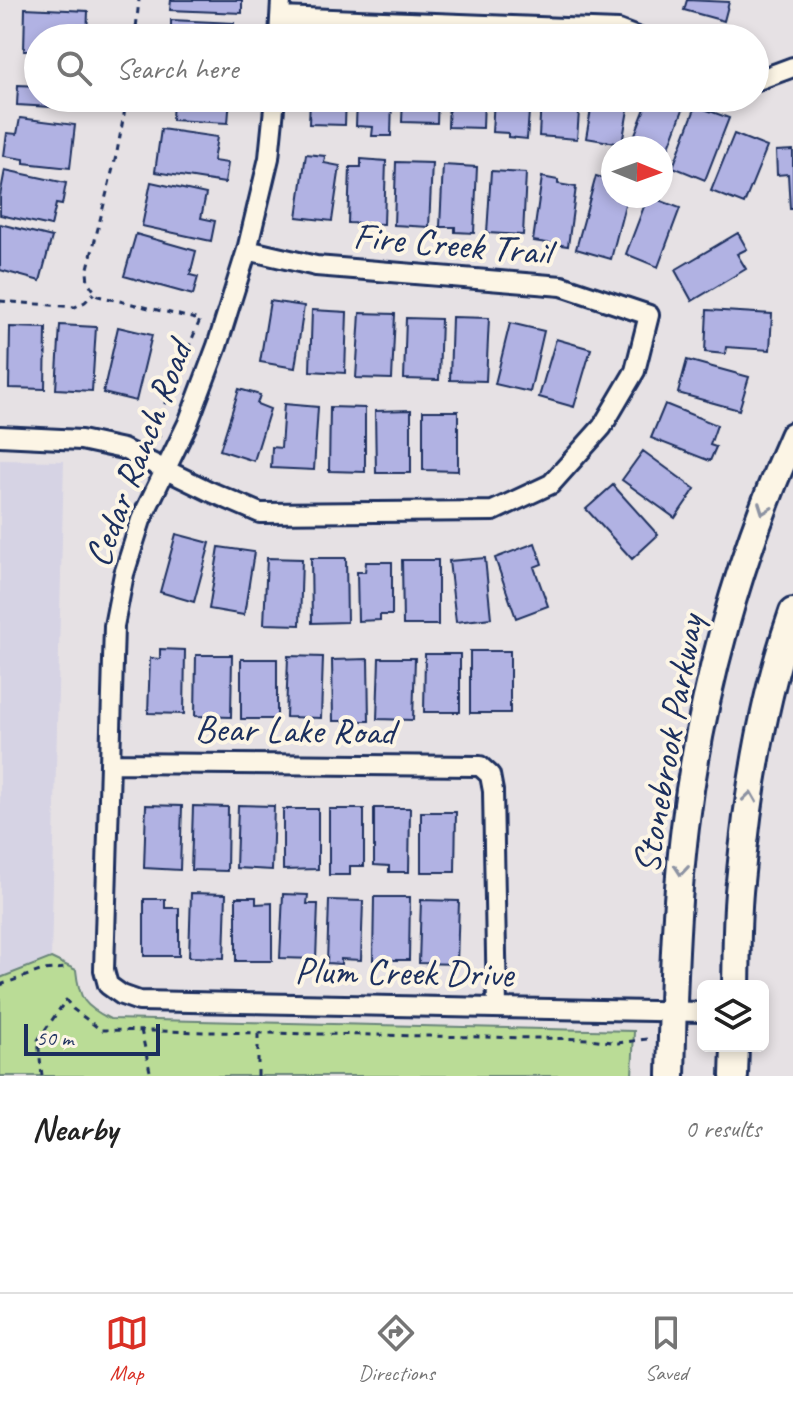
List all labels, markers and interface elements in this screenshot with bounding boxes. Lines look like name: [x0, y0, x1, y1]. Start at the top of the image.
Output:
search box: [24, 24, 769, 112]
icon: search: [52, 46, 96, 90]
text: Search here: [116, 49, 238, 87]
north arrow: [601, 136, 673, 208]
street label: Fire Creek Trail: [351, 212, 559, 277]
street label: Cedar Ranch Road: [74, 330, 204, 573]
one-way arrow: [757, 501, 774, 515]
street label: Stonebrook Parkway: [622, 608, 714, 877]
street label: Bear Lake Road: [195, 705, 400, 755]
one-way arrow: [742, 790, 759, 803]
one-way arrow: [673, 864, 690, 877]
street label: Plum Creek Drive: [294, 947, 516, 997]
map controls: [697, 980, 769, 1052]
button: layers: [697, 980, 769, 1052]
scale bar: [24, 1020, 160, 1056]
text: 50 m: [36, 1024, 73, 1052]
text: Nearby: [32, 1107, 118, 1150]
text: 0 results: [685, 1112, 761, 1145]
tab: Map: [105, 1311, 149, 1387]
tab: Directions: [358, 1311, 435, 1387]
tab: Saved: [644, 1311, 688, 1387]

